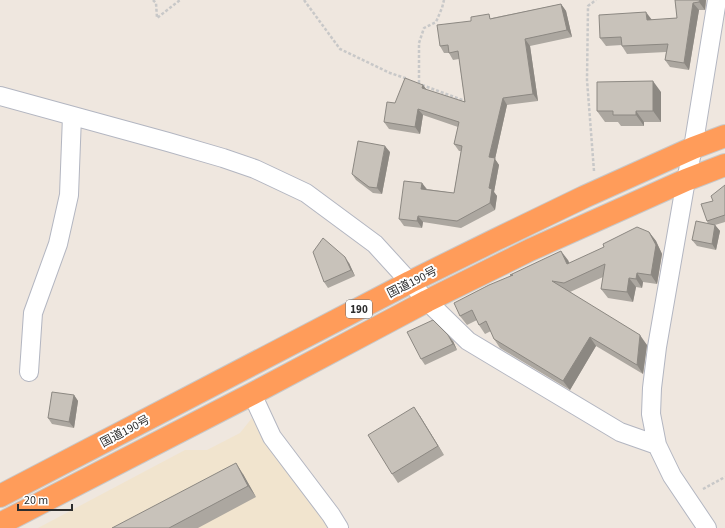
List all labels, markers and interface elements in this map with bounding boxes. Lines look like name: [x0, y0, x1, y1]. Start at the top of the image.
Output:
street label: 国道190号: [384, 263, 440, 302]
road number: 190: [346, 300, 372, 318]
street label: 国道190号: [97, 411, 153, 452]
scale bar: [18, 486, 72, 512]
text: 20 m: [24, 492, 48, 509]

